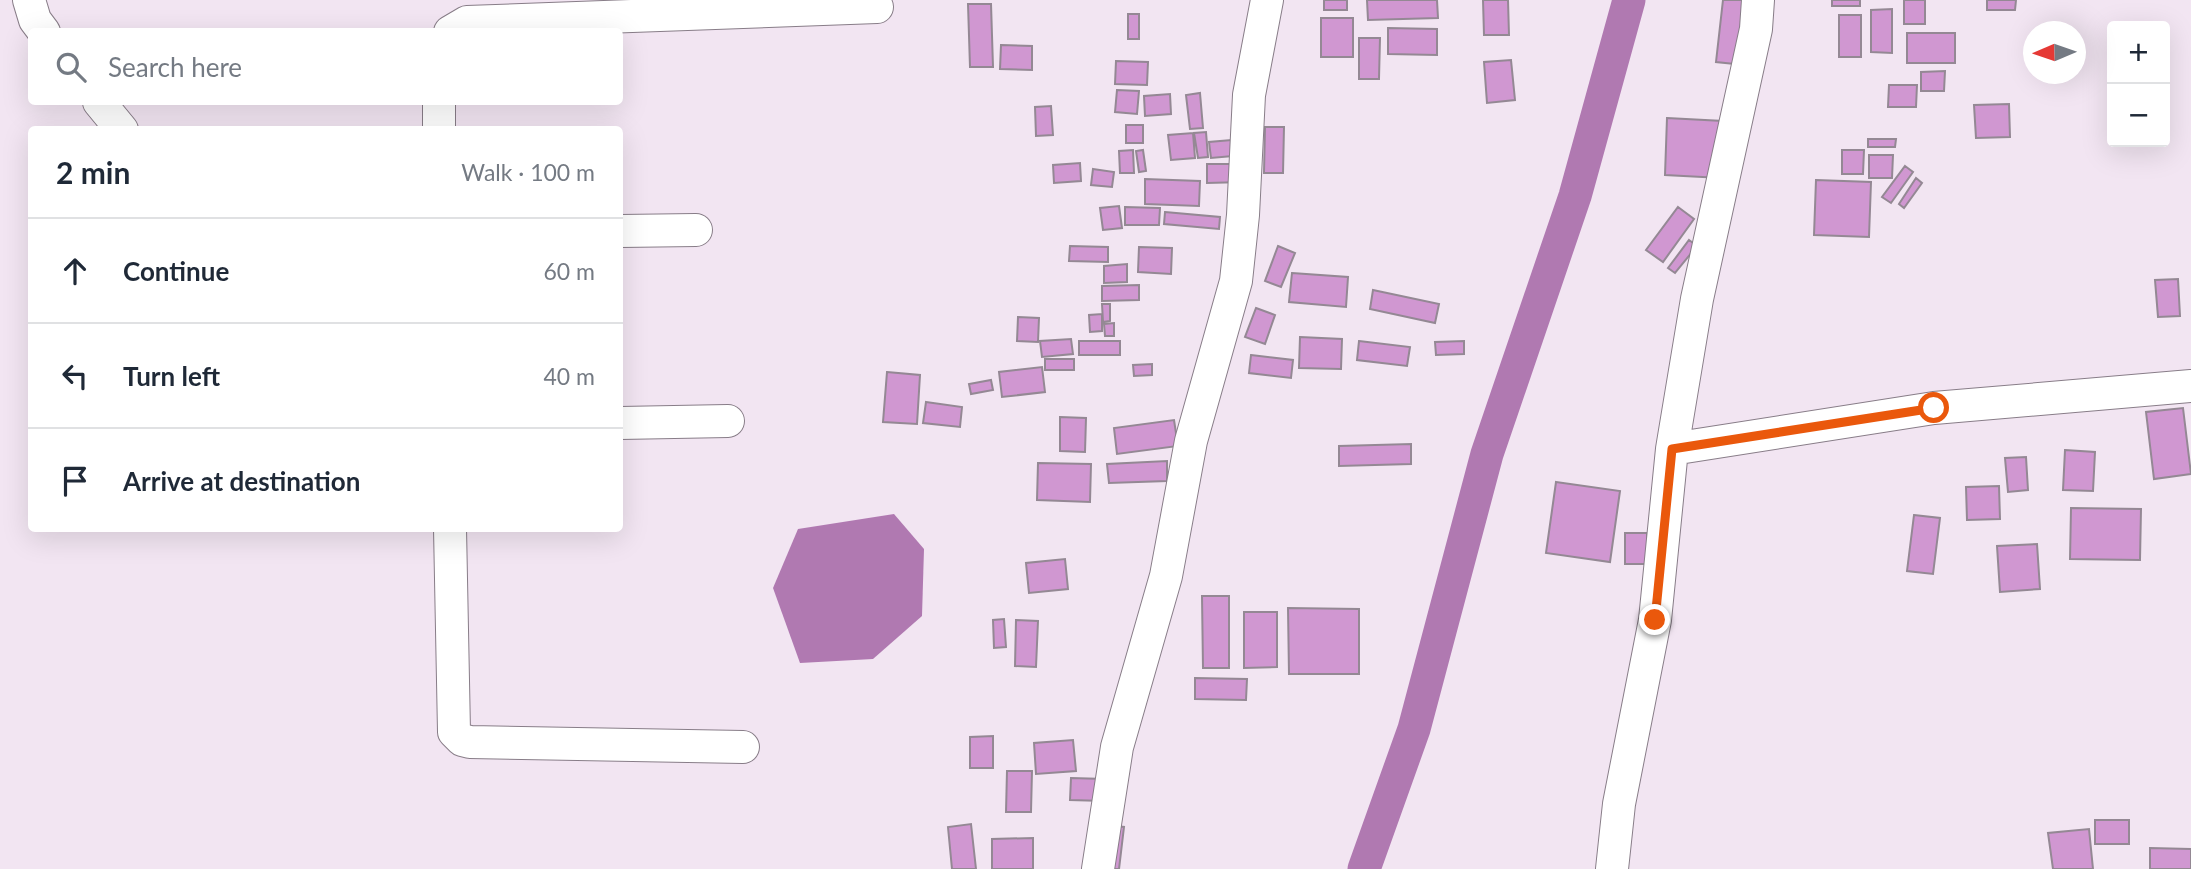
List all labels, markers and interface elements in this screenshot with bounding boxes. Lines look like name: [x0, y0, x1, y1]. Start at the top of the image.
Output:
north arrow: [2023, 21, 2086, 84]
map controls: [2107, 21, 2170, 147]
button: +: [2107, 21, 2170, 84]
search box: [28, 28, 623, 105]
icon: search: [52, 48, 90, 86]
text: Search here: [108, 51, 242, 83]
button: −: [2107, 84, 2170, 147]
text: 2 min: [56, 154, 130, 190]
text: Walk · 100 m: [461, 158, 595, 186]
icon: ahead: [56, 252, 94, 290]
text: Continue: [123, 255, 229, 287]
text: 60 m: [544, 257, 595, 285]
icon: left: [56, 357, 94, 395]
text: Turn left: [123, 360, 220, 392]
text: 40 m: [544, 362, 595, 390]
route start: [1918, 392, 1949, 423]
icon: arrive: [56, 462, 94, 500]
text: Arrive at destination: [123, 465, 360, 497]
route end: [1639, 604, 1670, 635]

